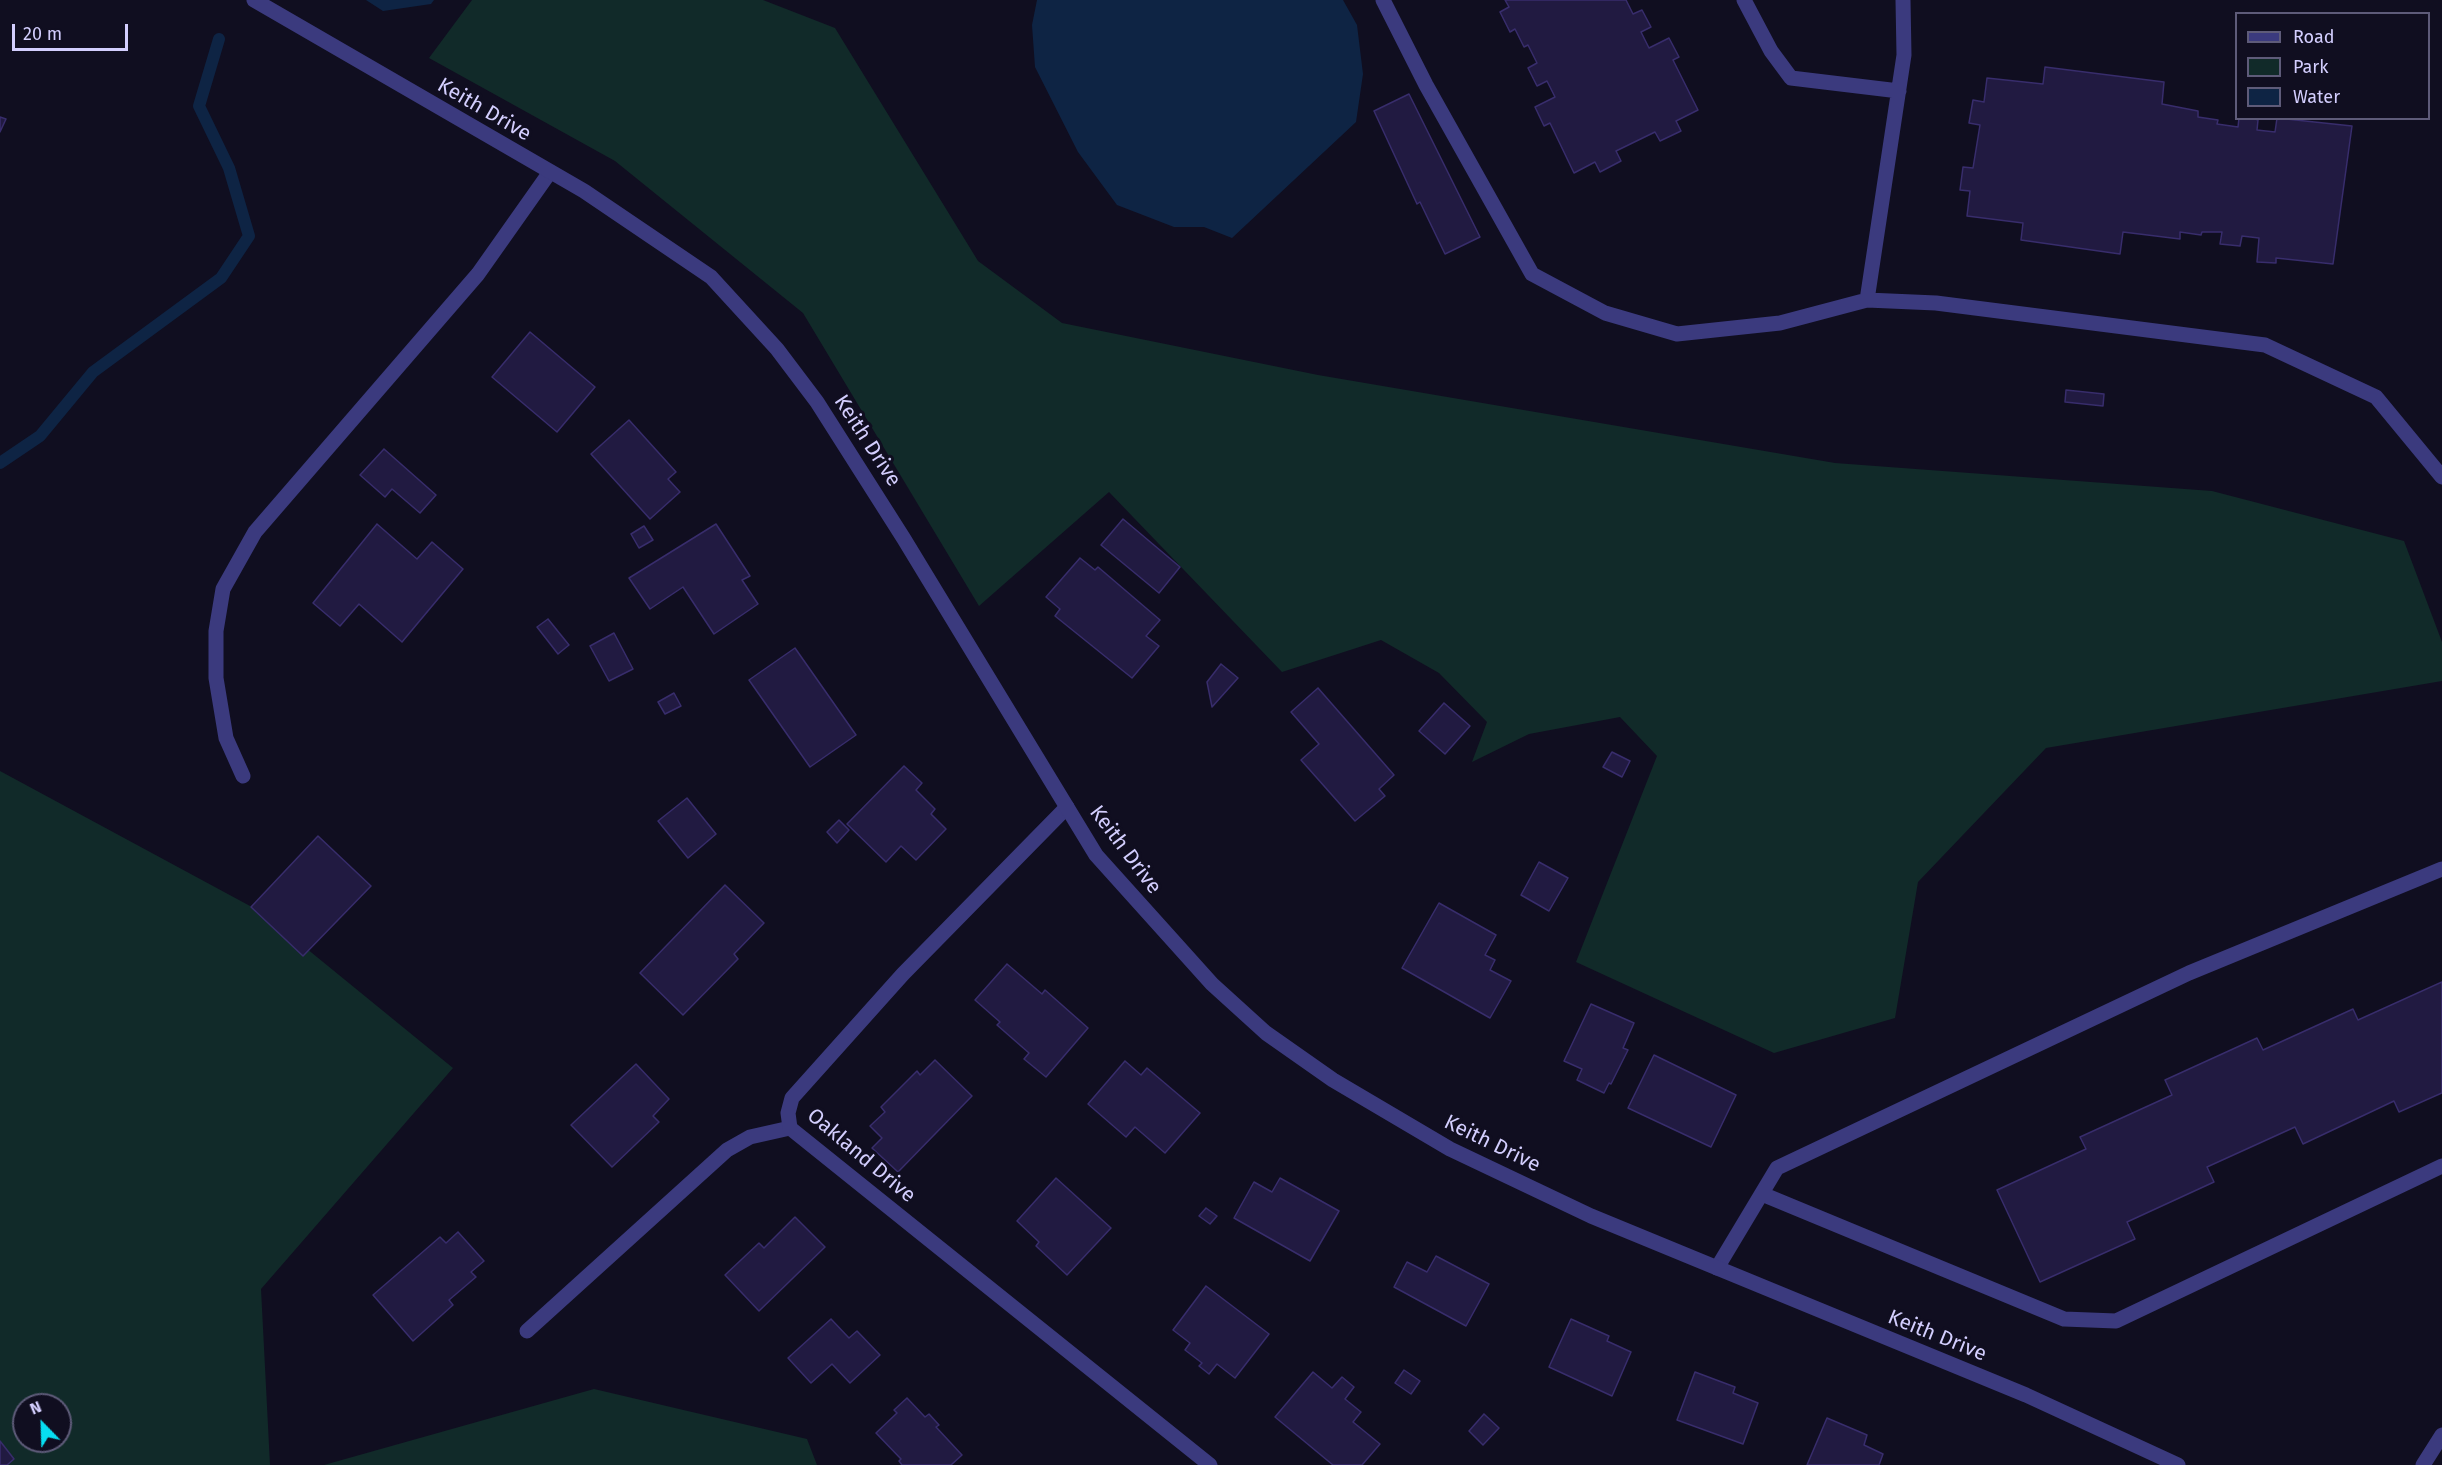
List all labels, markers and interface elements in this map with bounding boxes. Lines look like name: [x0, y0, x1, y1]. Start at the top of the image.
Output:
scale bar: [15, 12, 130, 50]
legend: [2235, 12, 2430, 120]
text: 20 m: [23, 23, 62, 45]
text: Road: [2293, 26, 2335, 48]
text: Park: [2293, 56, 2328, 78]
street label: Keith Drive: [433, 73, 535, 147]
text: Water: [2293, 86, 2340, 108]
street label: Keith Drive: [828, 390, 906, 492]
street label: Keith Drive: [1084, 801, 1166, 899]
street label: Oakland Drive: [802, 1103, 920, 1209]
street label: Keith Drive: [1440, 1110, 1544, 1178]
street label: Keith Drive: [1884, 1305, 1990, 1367]
north arrow: [12, 1393, 72, 1453]
text: N: [27, 1397, 44, 1419]

